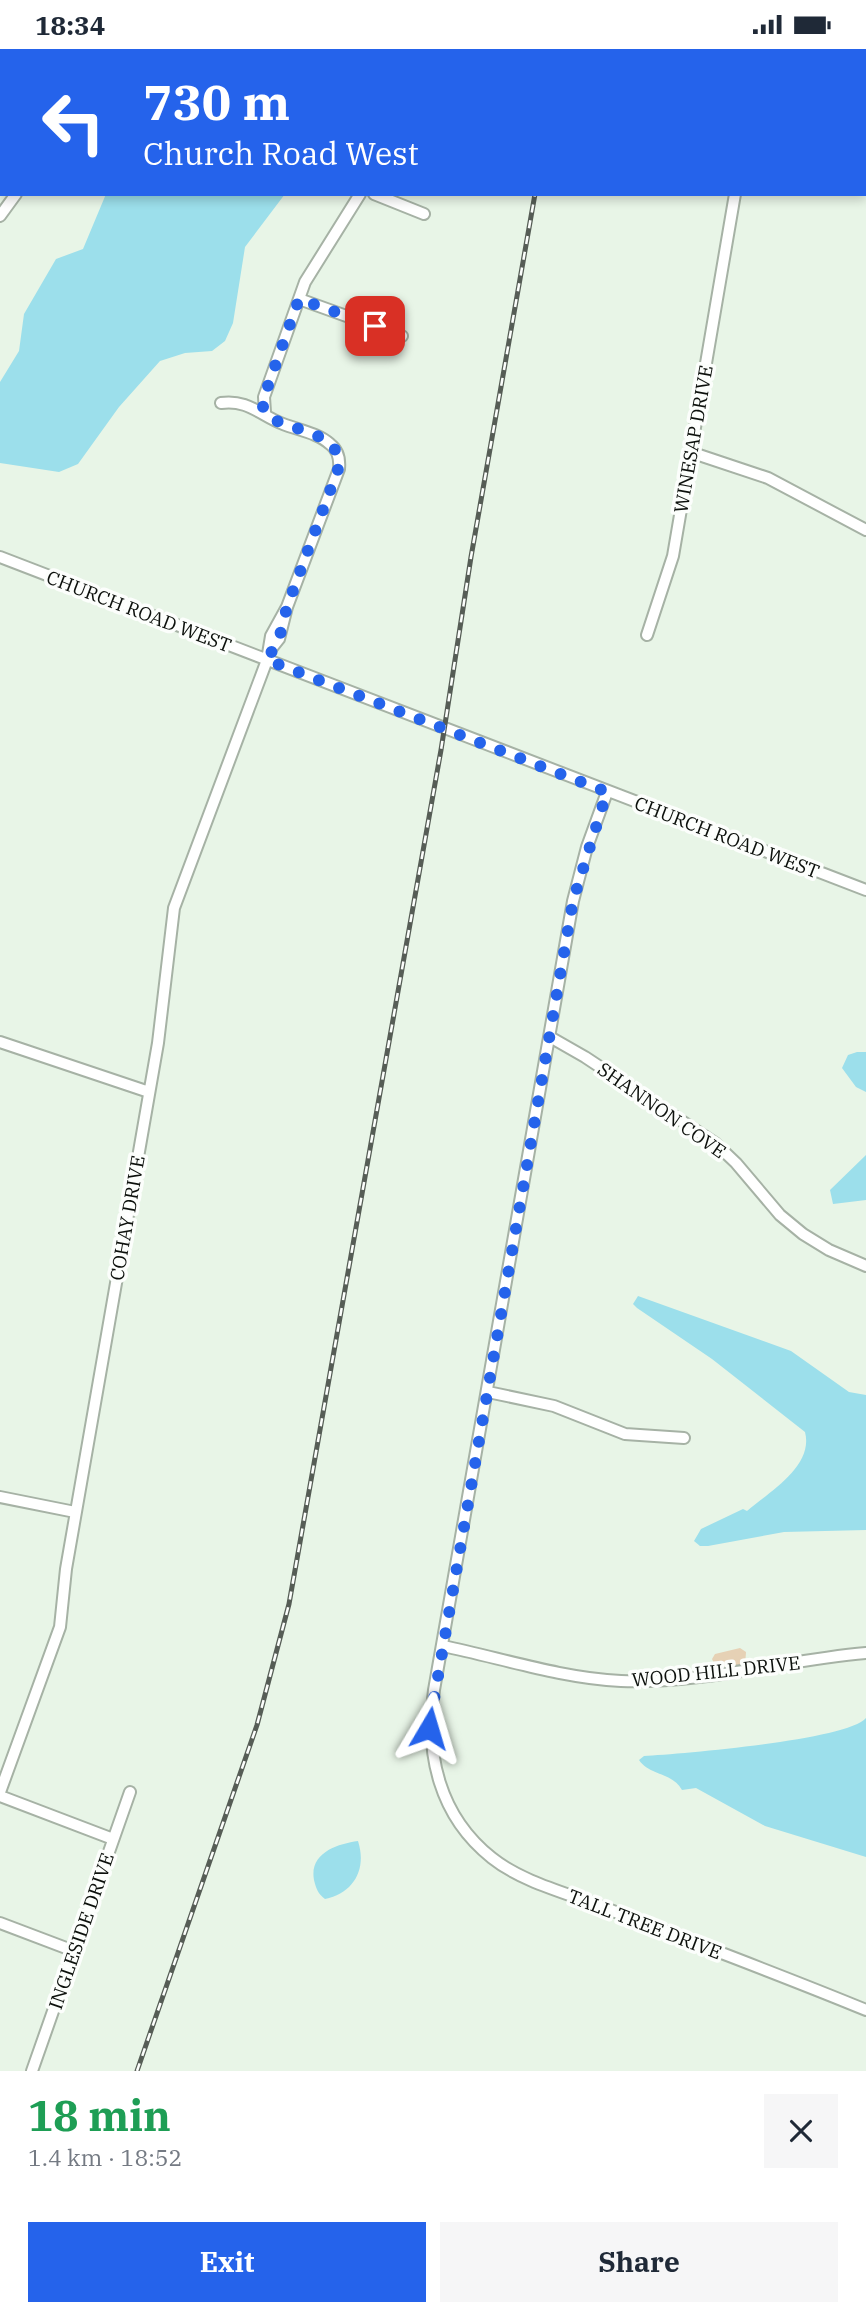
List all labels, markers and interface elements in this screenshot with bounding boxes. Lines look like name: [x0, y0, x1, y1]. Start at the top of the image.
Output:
text: 18:34: [35, 8, 105, 42]
text: 730 m: [143, 70, 290, 133]
icon: left: [28, 77, 119, 168]
text: Church Road West: [143, 132, 419, 174]
pin: [345, 296, 405, 356]
icon: arrive: [356, 307, 394, 345]
street label: WINESAP DRIVE: [668, 363, 718, 515]
street label: CHURCH ROAD WEST: [43, 565, 235, 657]
street label: CHURCH ROAD WEST: [631, 791, 823, 883]
street label: SHANNON COVE: [593, 1057, 731, 1163]
street label: COHAY DRIVE: [104, 1154, 150, 1282]
street label: WOOD HILL DRIVE: [631, 1650, 801, 1692]
position arrow: [392, 1691, 466, 1765]
street label: INGLESIDE DRIVE: [43, 1850, 119, 2012]
street label: TALL TREE DRIVE: [565, 1884, 725, 1964]
text: 18 min: [28, 2088, 171, 2143]
button: close: [764, 2094, 838, 2168]
text: 1.4 km · 18:52: [28, 2142, 182, 2172]
button: Exit: [28, 2222, 426, 2302]
button: Share: [440, 2222, 838, 2302]

